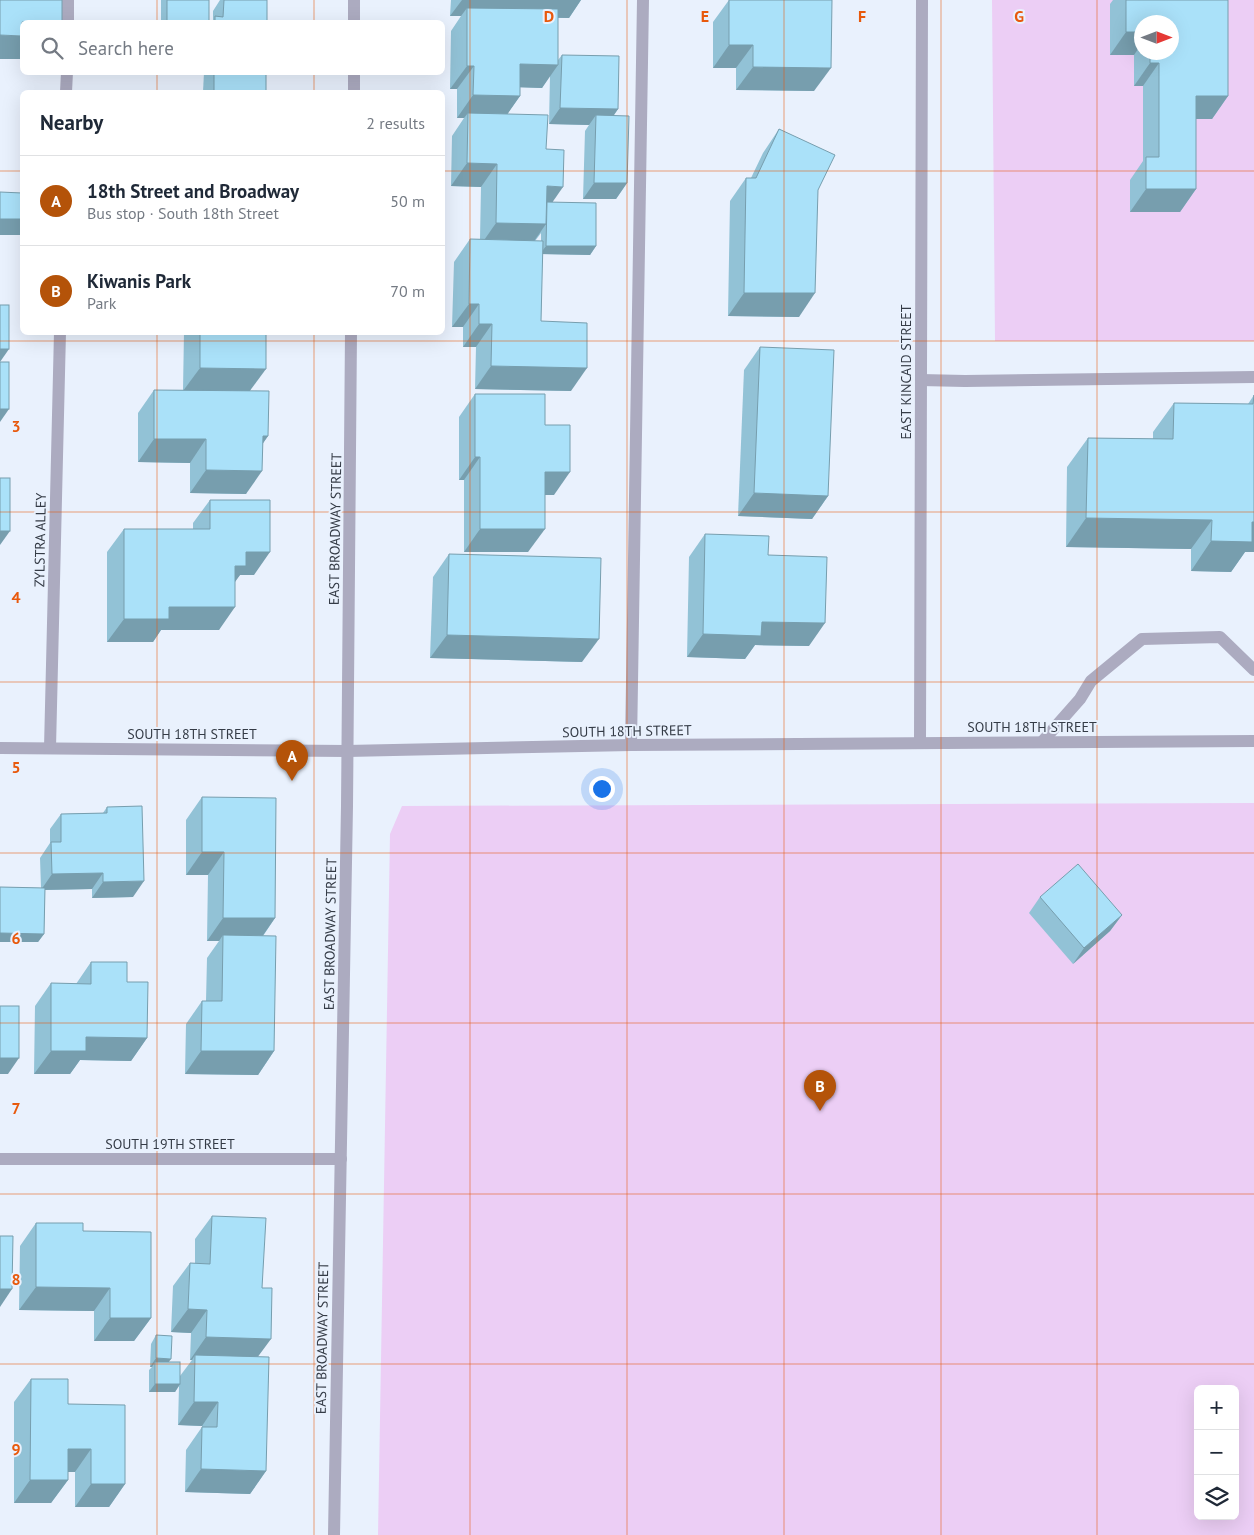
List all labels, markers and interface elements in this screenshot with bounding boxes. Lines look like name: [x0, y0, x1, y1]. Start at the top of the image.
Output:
text: D: [544, 6, 554, 26]
text: E: [701, 6, 709, 26]
text: F: [858, 6, 866, 26]
text: G: [1014, 6, 1024, 26]
north arrow: [1134, 15, 1179, 60]
search box: [20, 20, 445, 75]
icon: search: [38, 34, 66, 62]
text: Search here: [78, 36, 174, 60]
text: Nearby: [40, 109, 103, 136]
text: 2 results: [366, 113, 425, 133]
text: 18th Street and Broadway: [87, 179, 299, 203]
text: A: [51, 191, 61, 211]
text: 50 m: [390, 191, 425, 211]
text: Bus stop · South 18th Street: [87, 203, 279, 223]
text: Kiwanis Park: [87, 269, 191, 293]
text: B: [51, 281, 61, 301]
text: 70 m: [390, 281, 425, 301]
text: Park: [87, 293, 116, 313]
street label: EAST KINCAID STREET: [897, 304, 915, 440]
text: 3: [11, 416, 21, 436]
street label: EAST BROADWAY STREET: [325, 453, 345, 605]
street label: ZYLSTRA ALLEY: [30, 492, 50, 587]
text: 4: [11, 587, 21, 607]
street label: SOUTH 18TH STREET: [967, 718, 1097, 736]
street label: SOUTH 18TH STREET: [562, 721, 692, 741]
street label: SOUTH 18TH STREET: [127, 725, 257, 743]
pin: A: [276, 740, 308, 781]
text: 5: [11, 757, 21, 777]
your location: [589, 776, 615, 802]
street label: EAST BROADWAY STREET: [320, 858, 340, 1010]
text: 6: [11, 928, 21, 948]
pin: B: [804, 1070, 836, 1111]
text: 7: [11, 1098, 21, 1118]
street label: SOUTH 19TH STREET: [105, 1135, 235, 1153]
street label: EAST BROADWAY STREET: [312, 1262, 332, 1414]
text: 8: [11, 1269, 21, 1289]
map controls: [1194, 1385, 1239, 1520]
button: +: [1194, 1385, 1239, 1430]
button: −: [1194, 1430, 1239, 1475]
text: 9: [11, 1439, 21, 1459]
button: layers: [1194, 1475, 1239, 1520]

